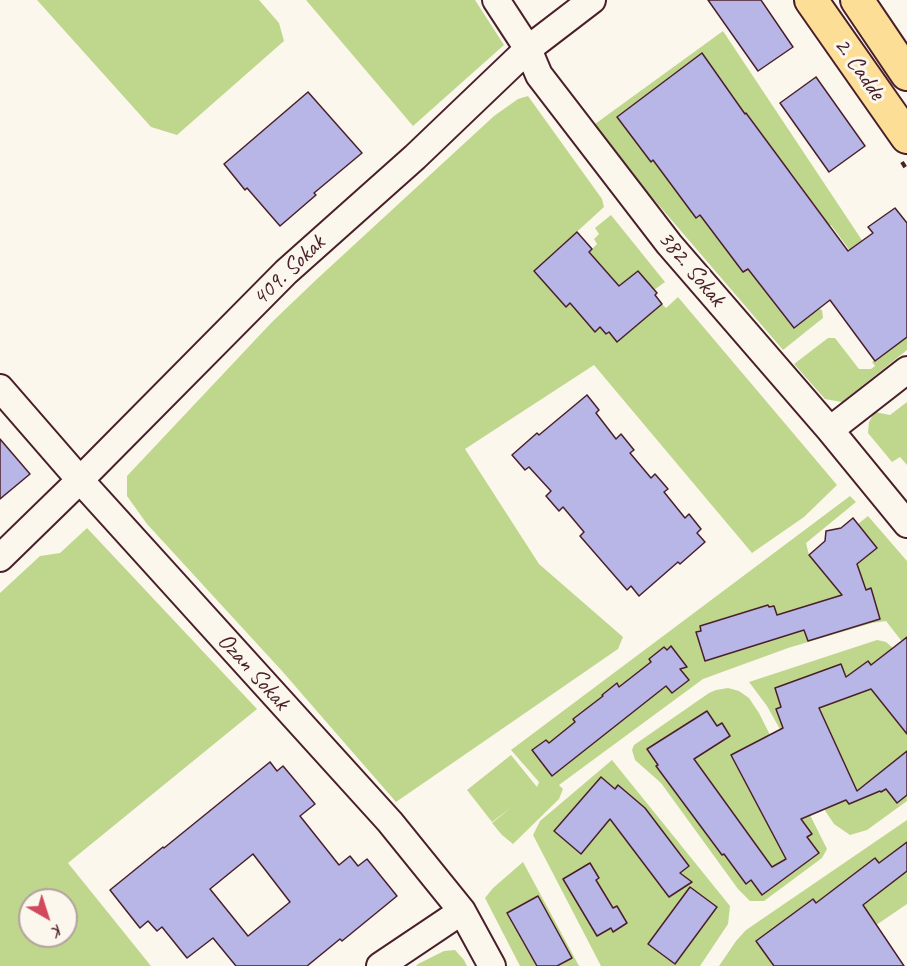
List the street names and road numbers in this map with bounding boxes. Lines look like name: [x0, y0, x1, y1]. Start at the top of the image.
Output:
street label: 2. Cadde: [827, 32, 891, 106]
street label: 382. Sokak: [651, 225, 731, 313]
street label: 409. Sokak: [247, 229, 331, 313]
street label: Ozan Sokak: [211, 627, 295, 717]

